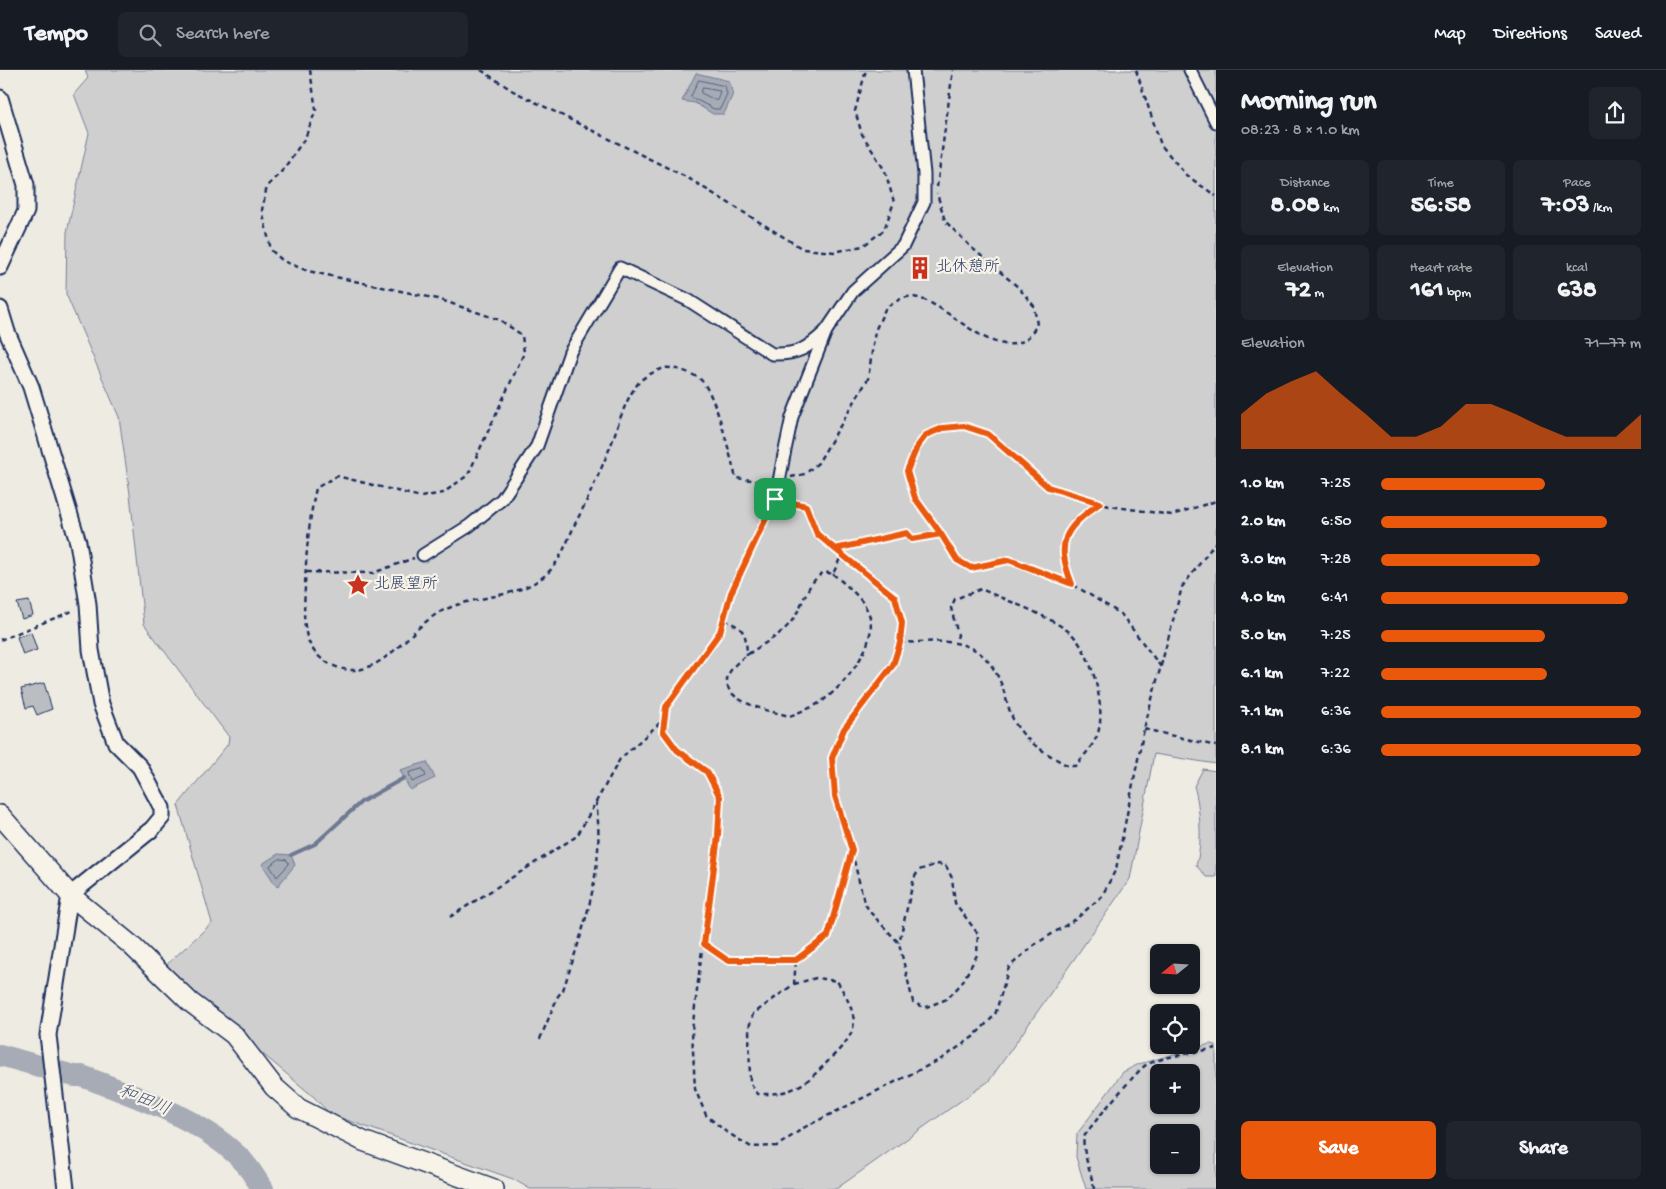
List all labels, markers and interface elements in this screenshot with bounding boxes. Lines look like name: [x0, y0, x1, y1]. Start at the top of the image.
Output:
search box: [118, 12, 468, 57]
text: Tempo: [25, 20, 88, 49]
icon: search: [136, 21, 164, 49]
text: Search here: [176, 23, 270, 46]
text: Map: [1434, 24, 1466, 45]
text: Directions: [1494, 24, 1567, 45]
text: Saved: [1595, 24, 1641, 45]
text: Morning run: [1241, 86, 1376, 119]
button: share: [1589, 87, 1641, 139]
text: 08:23 · 8 × 1.0 km: [1241, 122, 1360, 141]
text: Distance: [1280, 175, 1330, 192]
text: Time: [1428, 175, 1454, 192]
text: Pace: [1563, 175, 1591, 192]
text: 8.08: [1271, 192, 1320, 221]
text: 56:58: [1411, 192, 1471, 221]
text: 7:03: [1542, 192, 1590, 221]
text: km: [1320, 200, 1339, 217]
text: /km: [1590, 200, 1612, 217]
building icon: 北休憩所: [907, 255, 933, 281]
place label: 北休憩所: [936, 258, 1000, 278]
text: Elevation: [1277, 260, 1333, 277]
text: Heart rate: [1410, 260, 1472, 277]
text: kcal: [1566, 260, 1588, 277]
text: 72: [1286, 277, 1311, 306]
text: 161: [1411, 277, 1444, 306]
text: 638: [1557, 277, 1597, 306]
text: m: [1311, 285, 1324, 302]
text: bpm: [1444, 285, 1471, 302]
text: Elevation: [1241, 335, 1305, 354]
text: 71–77 m: [1585, 335, 1641, 354]
text: 1.0 km: [1241, 475, 1284, 494]
text: 7:25: [1321, 475, 1351, 494]
pin: [754, 478, 796, 520]
icon: arrive: [761, 485, 789, 513]
text: 2.0 km: [1241, 513, 1285, 532]
text: 6:50: [1321, 513, 1352, 532]
text: 3.0 km: [1241, 551, 1286, 570]
text: 7:28: [1321, 551, 1351, 570]
place icon: 北展望所: [345, 572, 371, 598]
place label: 北展望所: [374, 575, 438, 595]
text: 4.0 km: [1241, 589, 1285, 608]
text: 6:41: [1321, 589, 1348, 608]
text: 5.0 km: [1241, 627, 1286, 646]
text: 7:25: [1321, 627, 1351, 646]
text: 6.1 km: [1241, 665, 1283, 684]
text: 7:22: [1321, 665, 1350, 684]
text: 7.1 km: [1241, 703, 1283, 722]
text: 6:36: [1321, 703, 1351, 722]
text: 8.1 km: [1241, 741, 1284, 760]
text: 6:36: [1321, 741, 1351, 760]
north arrow: [1150, 944, 1200, 994]
map controls: [1150, 944, 1200, 1174]
button: locate: [1150, 1004, 1200, 1054]
button: +: [1150, 1064, 1200, 1114]
water label: 和田川: [115, 1080, 173, 1121]
button: Save: [1241, 1121, 1436, 1179]
button: Share: [1446, 1121, 1641, 1179]
button: −: [1150, 1124, 1200, 1174]

